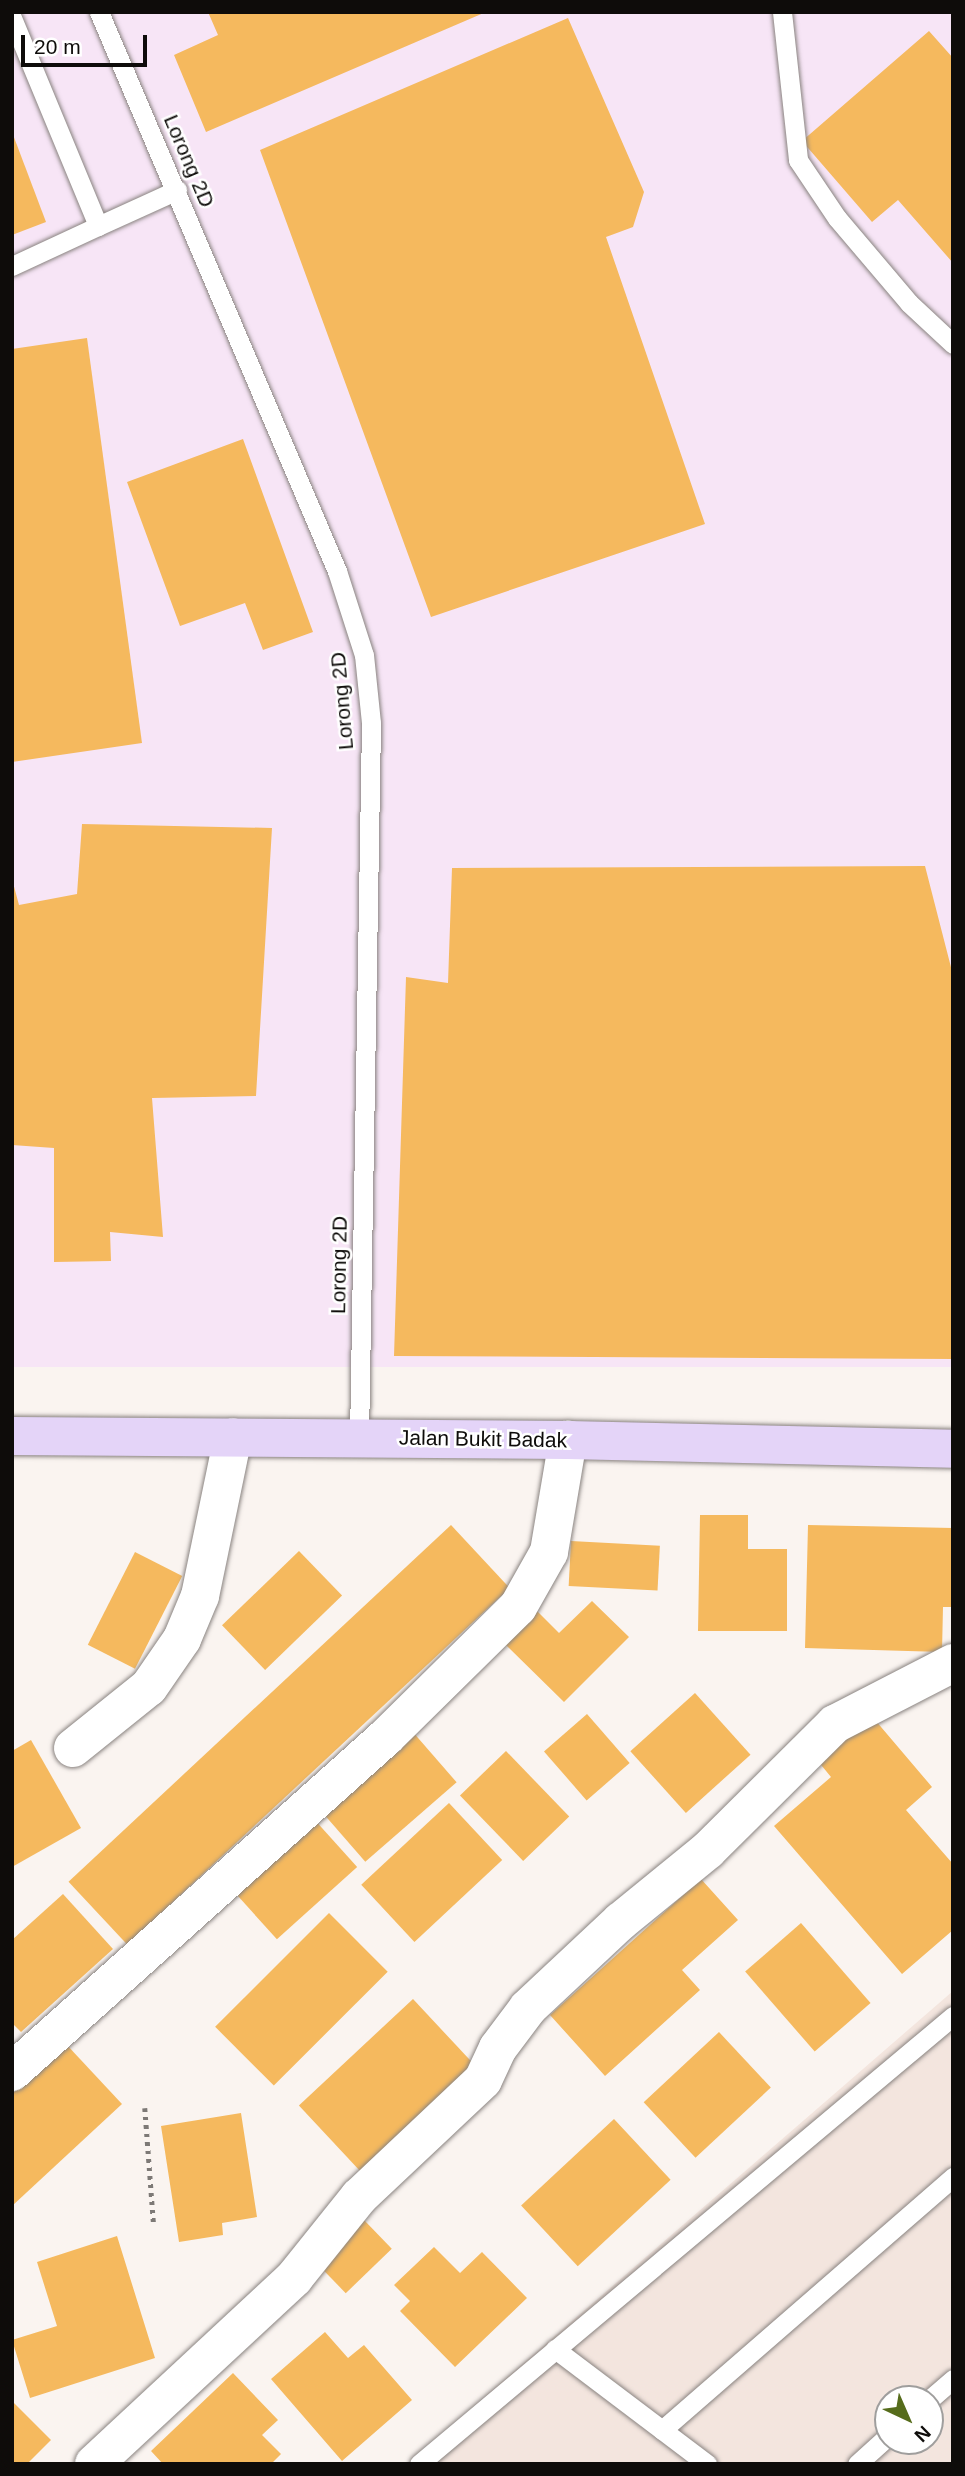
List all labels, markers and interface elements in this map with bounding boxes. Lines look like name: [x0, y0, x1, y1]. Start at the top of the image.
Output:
scale bar: [24, 21, 150, 65]
text: 20 m: [34, 35, 81, 58]
street label: Lorong 2D: [158, 111, 220, 211]
street label: Lorong 2D: [325, 651, 359, 751]
street label: Lorong 2D: [326, 1216, 352, 1314]
street label: Jalan Bukit Badak: [399, 1425, 567, 1453]
north arrow: [874, 2385, 944, 2455]
text: N: [910, 2422, 935, 2446]

